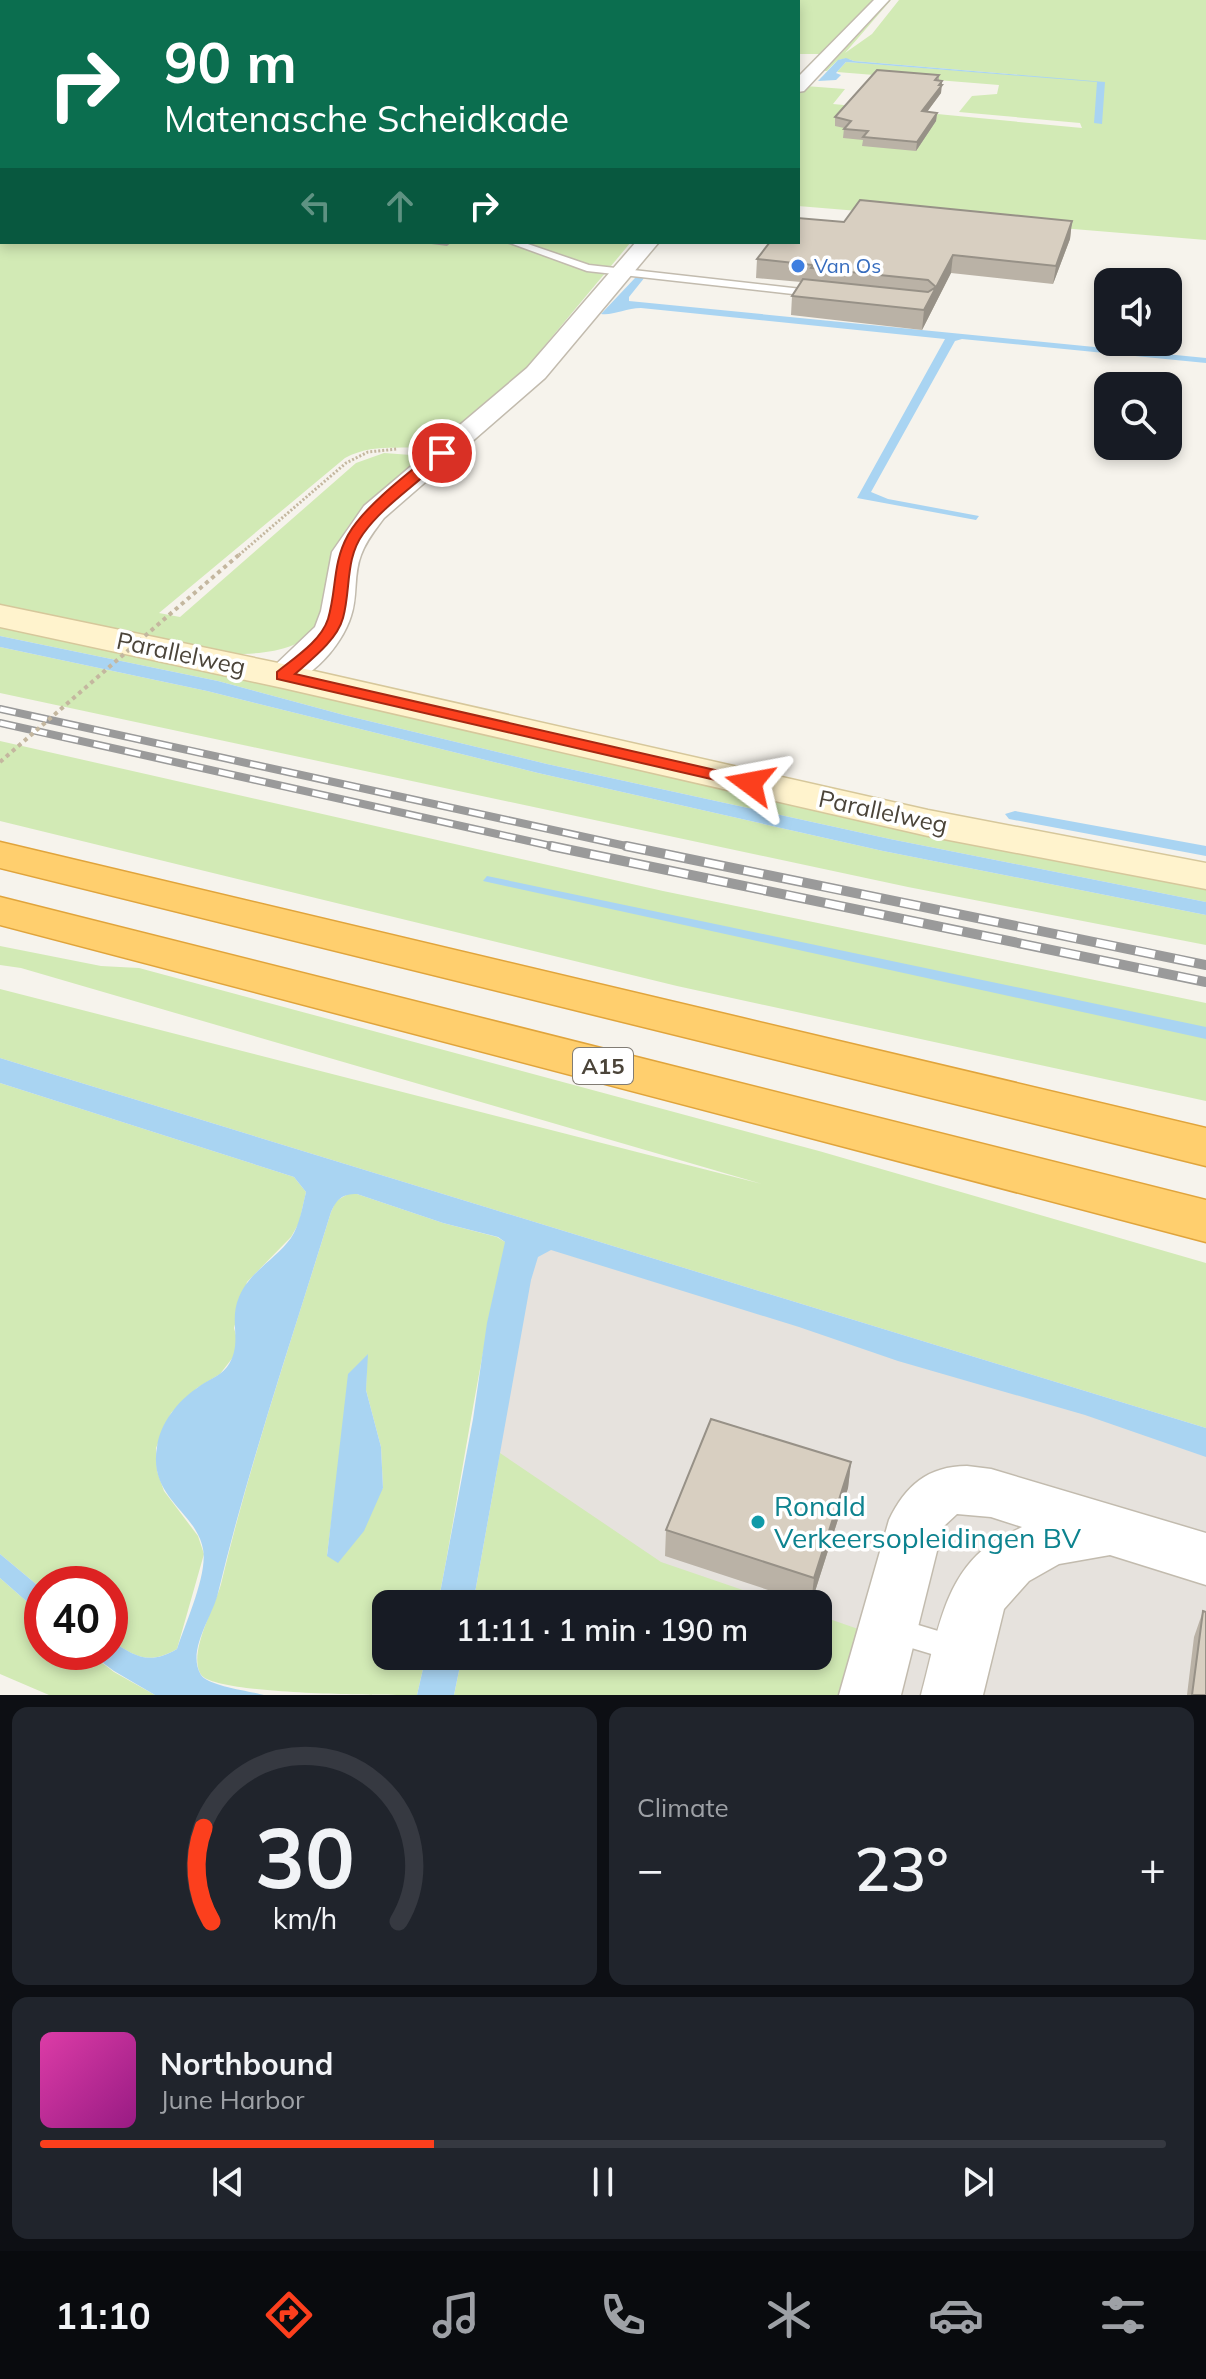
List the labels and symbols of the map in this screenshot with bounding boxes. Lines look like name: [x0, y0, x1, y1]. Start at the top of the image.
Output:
place label: Van Os: [814, 253, 881, 278]
marker: Van Os: [789, 257, 807, 275]
pin: [408, 419, 476, 487]
street label: Parallelweg: [114, 625, 248, 681]
position arrow: [708, 741, 792, 825]
street label: Parallelweg: [816, 783, 950, 839]
road number: A15: [573, 1048, 633, 1084]
place label: Ronald Verkeersopleidingen BV: [774, 1488, 1082, 1555]
marker: Ronald Verkeersopleidingen BV: [749, 1513, 767, 1531]
speed limit sign: 40: [24, 1566, 128, 1670]

